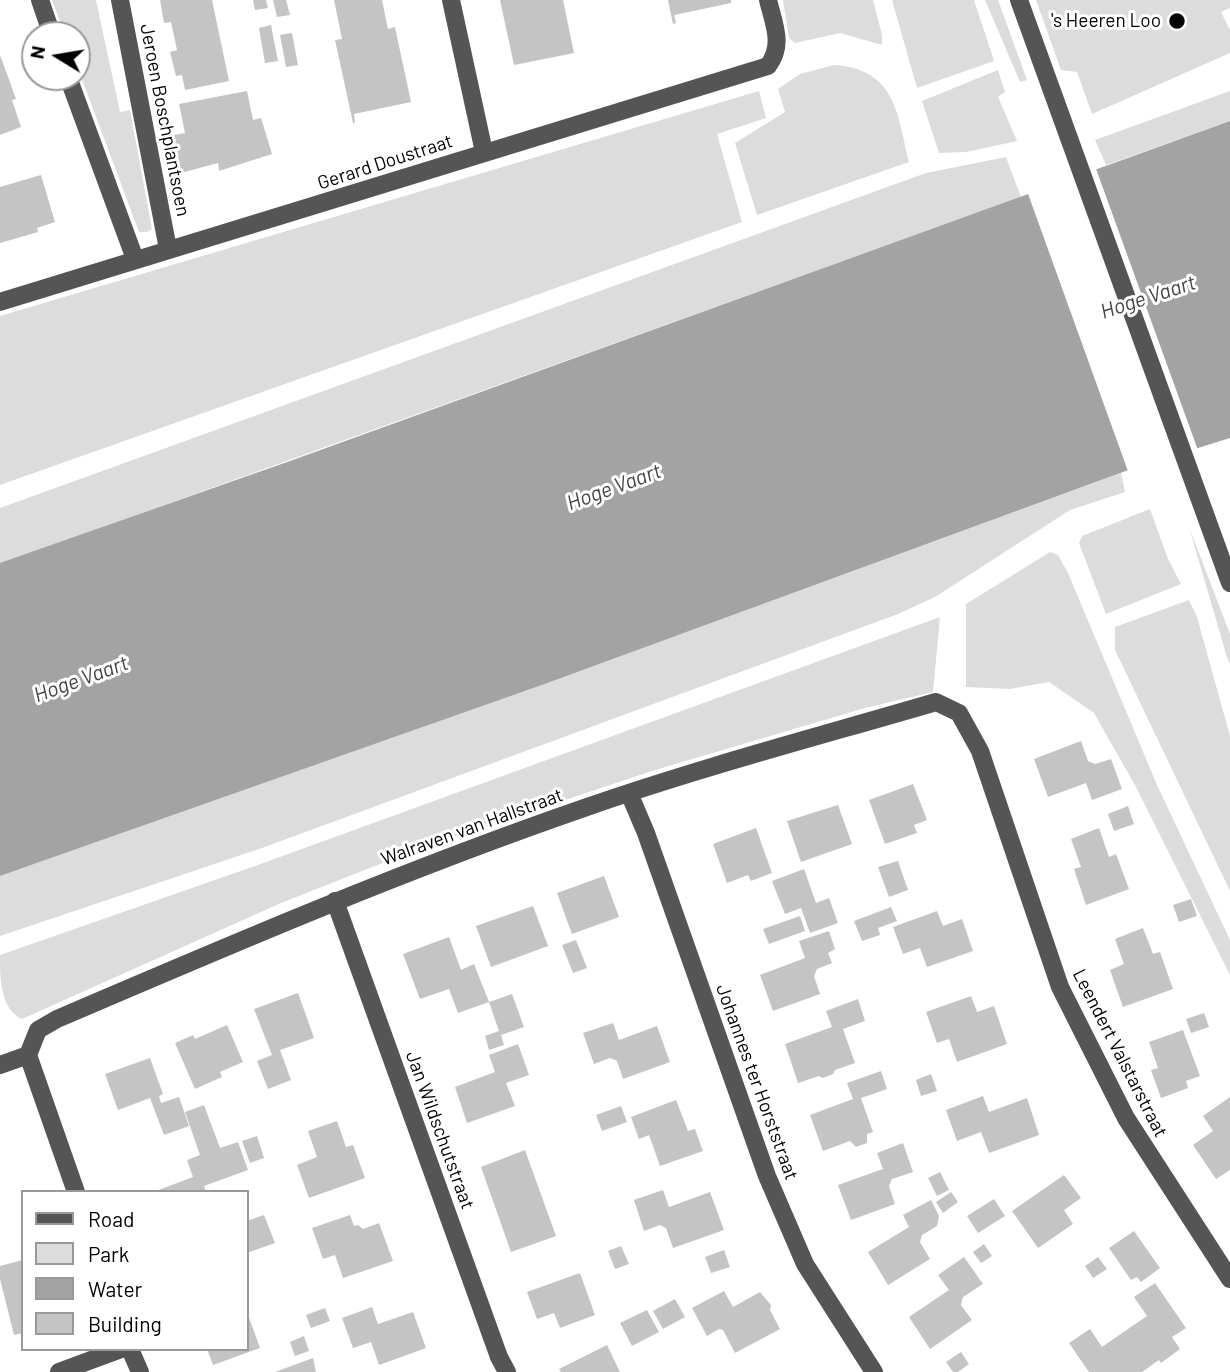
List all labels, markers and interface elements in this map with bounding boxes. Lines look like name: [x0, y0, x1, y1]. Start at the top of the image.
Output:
place label: 's Heeren Loo: [1051, 10, 1161, 32]
marker: 's Heeren Loo: [1167, 11, 1187, 31]
north arrow: [21, 21, 91, 91]
street label: Jeroen Boschplantsoen: [135, 22, 195, 218]
text: N: [24, 44, 49, 61]
street label: Gerard Doustraat: [315, 129, 455, 195]
water label: Hoge Vaart: [1097, 270, 1199, 324]
water label: Hoge Vaart: [563, 458, 665, 516]
water label: Hoge Vaart: [30, 650, 132, 708]
street label: Walraven van Hallstraat: [378, 783, 566, 871]
street label: Leendert Valstarstraat: [1068, 965, 1172, 1141]
street label: Johannes ter Horststraat: [711, 981, 803, 1183]
street label: Jan Wildschutstraat: [401, 1048, 479, 1212]
legend: [21, 1190, 248, 1351]
text: Road: [88, 1206, 134, 1231]
text: Park: [88, 1241, 129, 1266]
text: Water: [88, 1276, 142, 1301]
text: Building: [88, 1311, 162, 1336]

